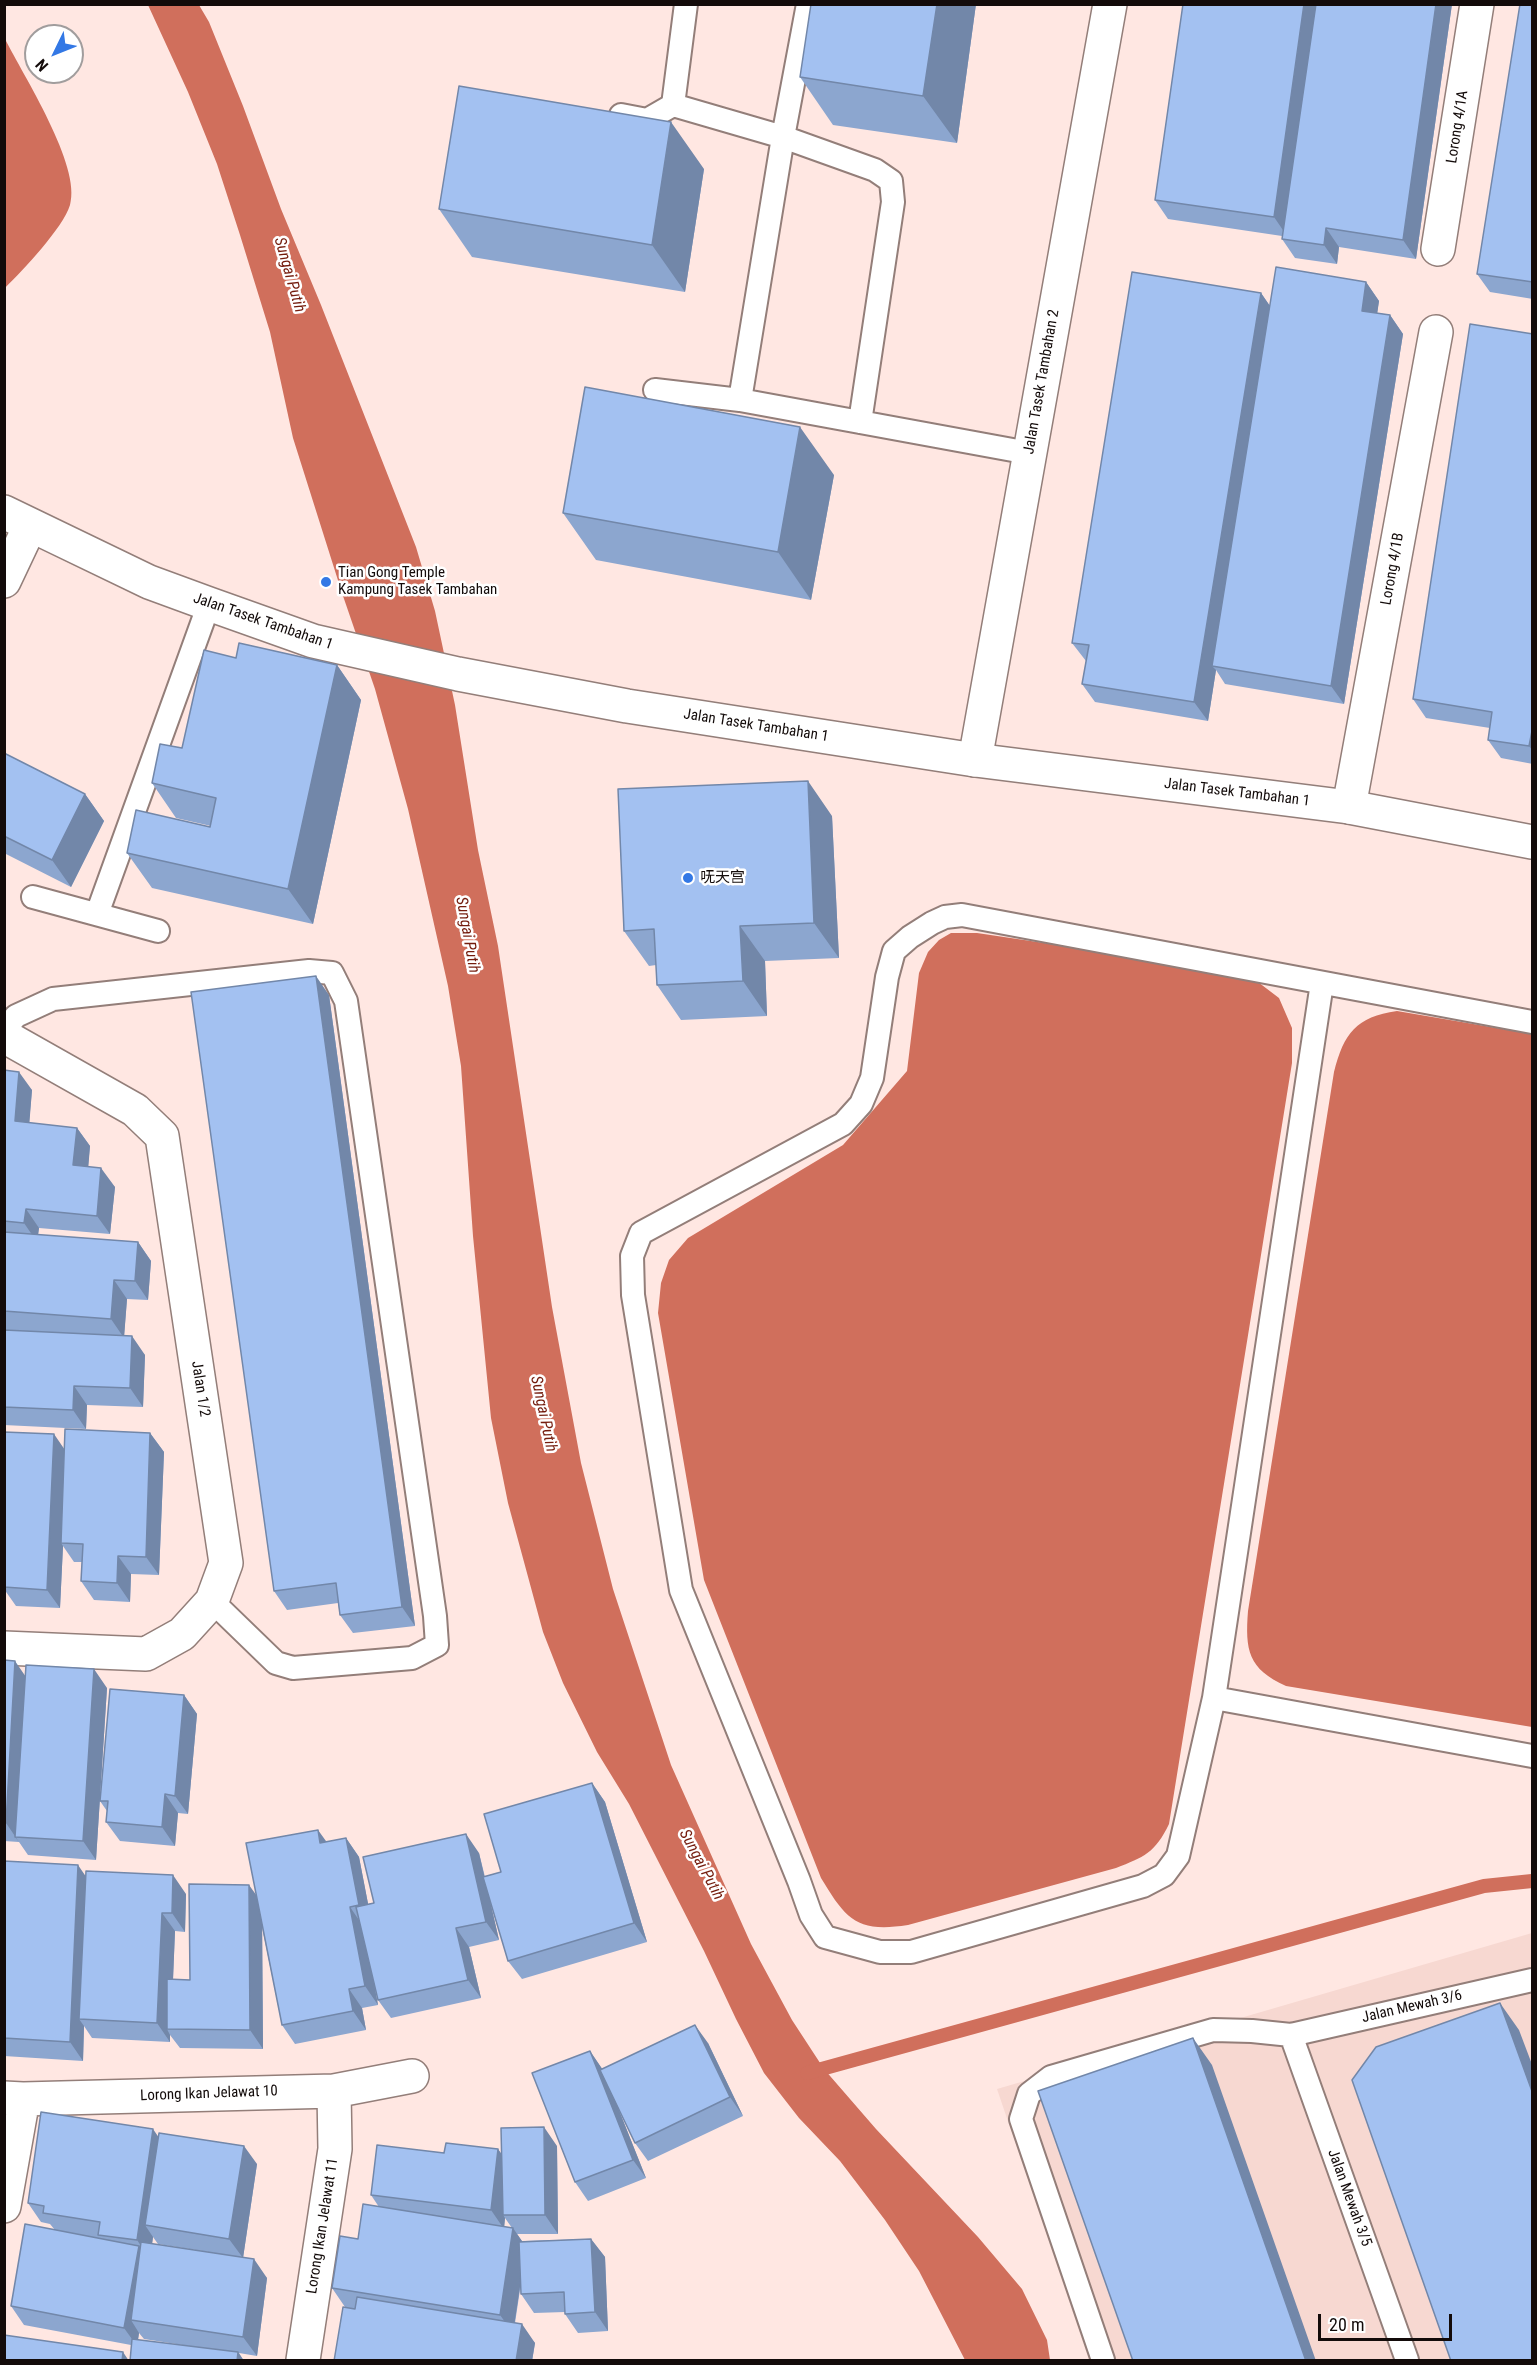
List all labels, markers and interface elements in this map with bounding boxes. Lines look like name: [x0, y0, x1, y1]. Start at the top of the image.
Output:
north arrow: [24, 24, 84, 84]
text: N: [32, 55, 52, 75]
street label: Lorong 4/1A: [1443, 89, 1473, 165]
water label: Sungai Putih: [269, 235, 309, 315]
street label: Jalan Tasek Tambahan 2: [1020, 308, 1064, 456]
street label: Lorong 4/1B: [1378, 531, 1408, 607]
place label: Tian Gong Temple Kampung Tasek Tambahan: [338, 564, 497, 599]
marker: Tian Gong Temple Kampung Tasek Tambahan: [319, 575, 333, 589]
street label: Jalan Tasek Tambahan 1: [191, 590, 335, 654]
street label: Jalan Tasek Tambahan 1: [682, 706, 830, 746]
street label: Jalan Tasek Tambahan 1: [1163, 775, 1311, 811]
place label: 呒天宫: [700, 869, 745, 887]
marker: 呒天宫: [681, 871, 695, 885]
water label: Sungai Putih: [451, 895, 483, 975]
street label: Jalan 1/2: [187, 1360, 213, 1418]
water label: Sungai Putih: [526, 1374, 560, 1454]
water label: Sungai Putih: [674, 1826, 728, 1904]
street label: Jalan Mewah 3/6: [1360, 1987, 1464, 2027]
street label: Lorong Ikan Jelawat 10: [140, 2083, 278, 2105]
street label: Jalan Mewah 3/5: [1323, 2147, 1375, 2249]
street label: Lorong Ikan Jelawat 11: [303, 2157, 343, 2295]
scale bar: [1321, 2302, 1454, 2340]
text: 20 m: [1329, 2314, 1364, 2335]

